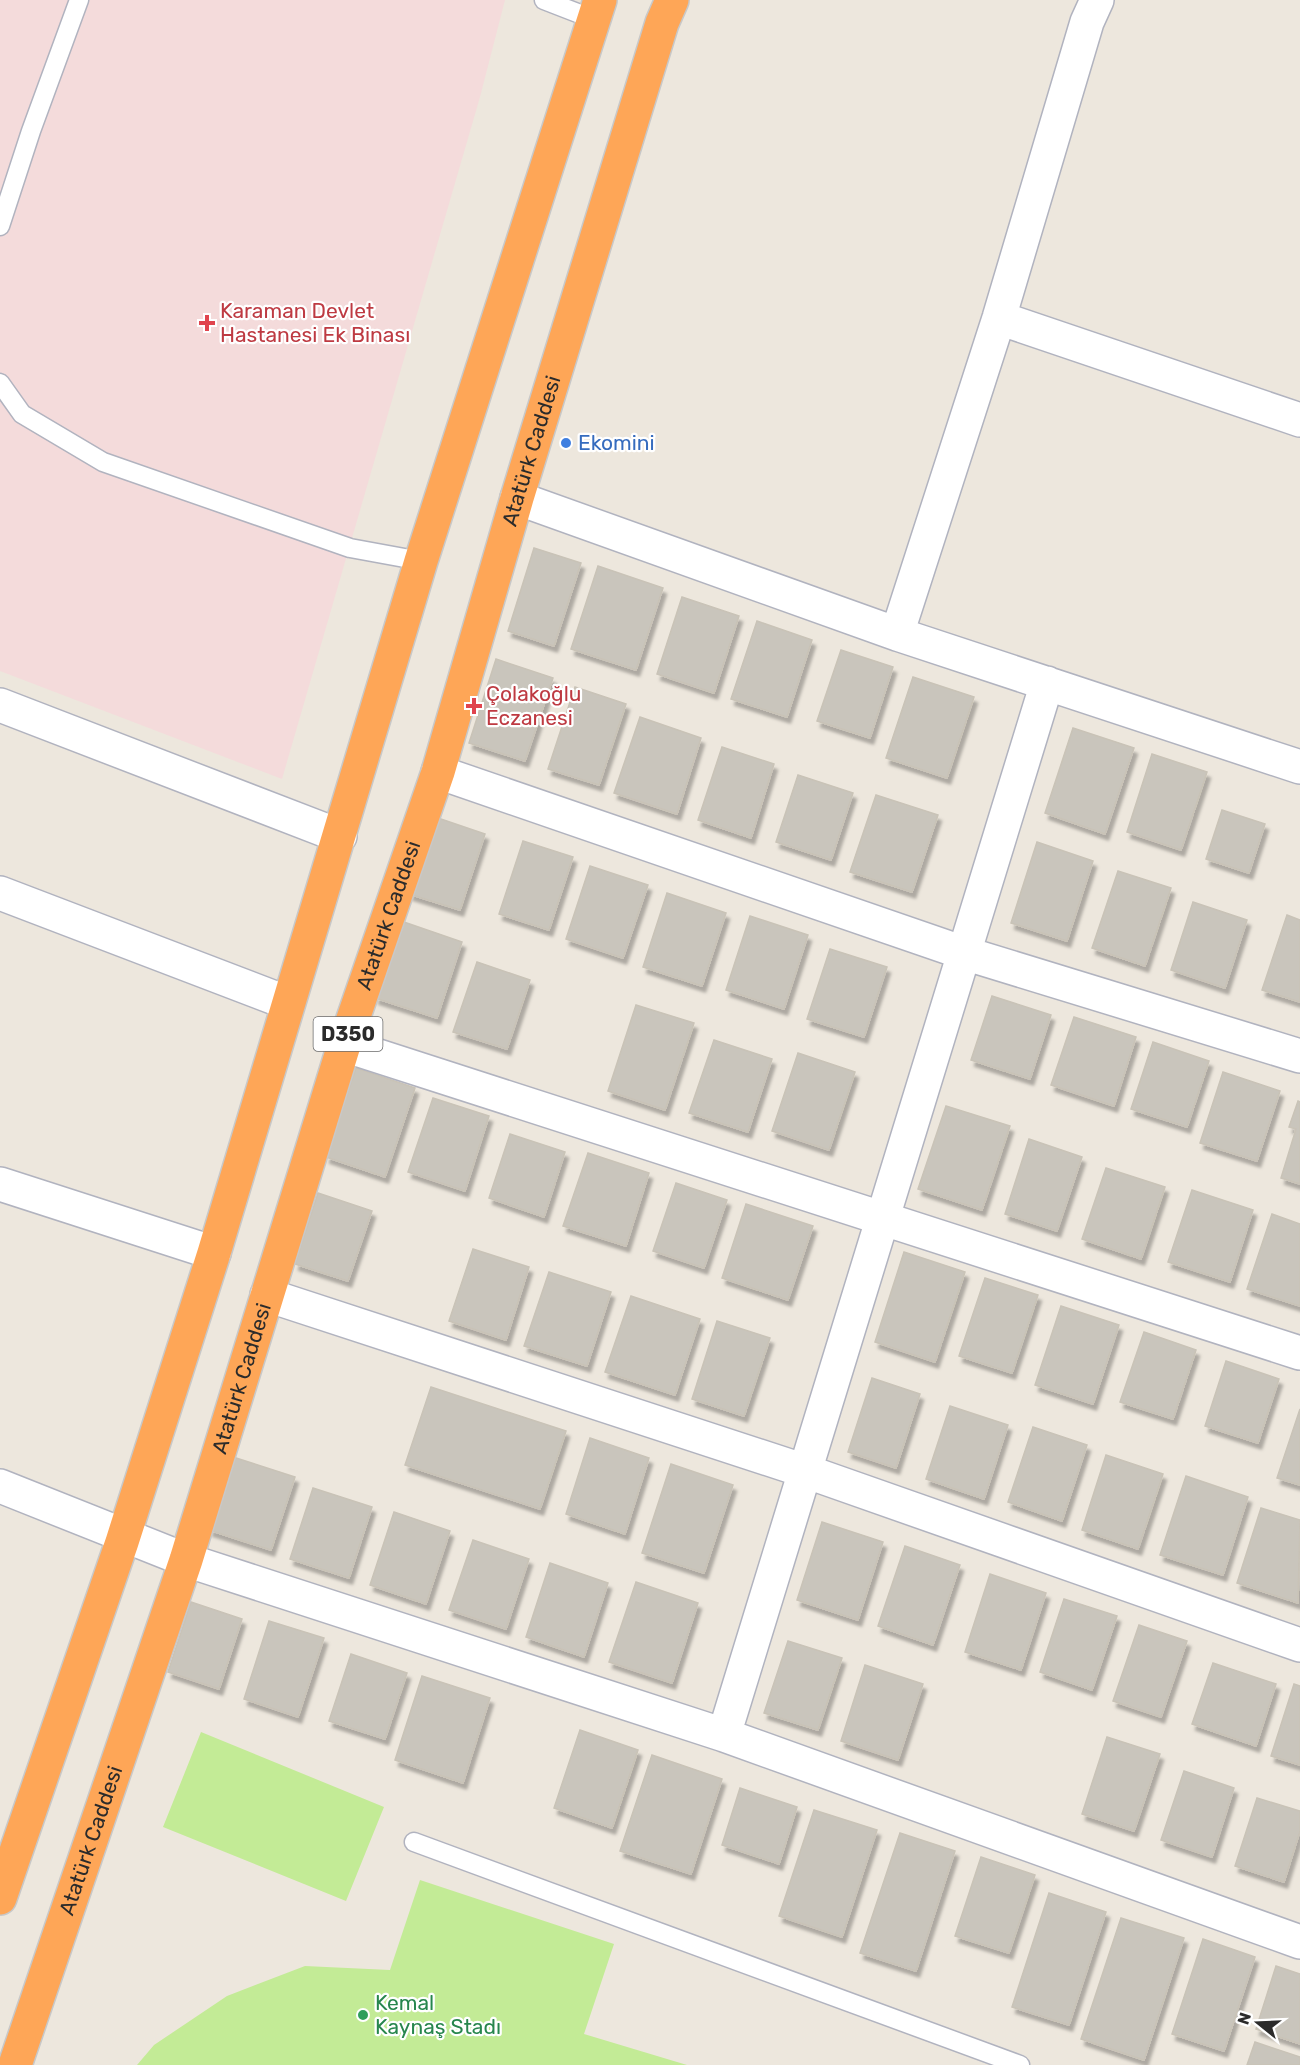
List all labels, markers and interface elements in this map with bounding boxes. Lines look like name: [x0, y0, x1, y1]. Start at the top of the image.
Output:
place label: Karaman Devlet Hastanesi Ek Binası: [220, 298, 410, 347]
marker: Karaman Devlet Hastanesi Ek Binası: [198, 314, 216, 332]
street label: Atatürk Caddesi: [497, 372, 566, 529]
place label: Ekomini: [578, 430, 655, 455]
marker: Ekomini: [559, 436, 573, 450]
place label: Çolakoğlu Eczanesi: [486, 681, 581, 730]
marker: Çolakoğlu Eczanesi: [467, 699, 481, 713]
street label: Atatürk Caddesi: [351, 837, 425, 993]
road number: D350: [314, 1017, 382, 1051]
street label: Atatürk Caddesi: [206, 1300, 276, 1457]
street label: Atatürk Caddesi: [54, 1762, 127, 1918]
place label: Kemal Kaynaş Stadı: [375, 1990, 501, 2039]
north arrow: [1228, 1993, 1288, 2053]
marker: Kemal Kaynaş Stadı: [356, 2008, 370, 2022]
text: N: [1233, 2010, 1255, 2027]

